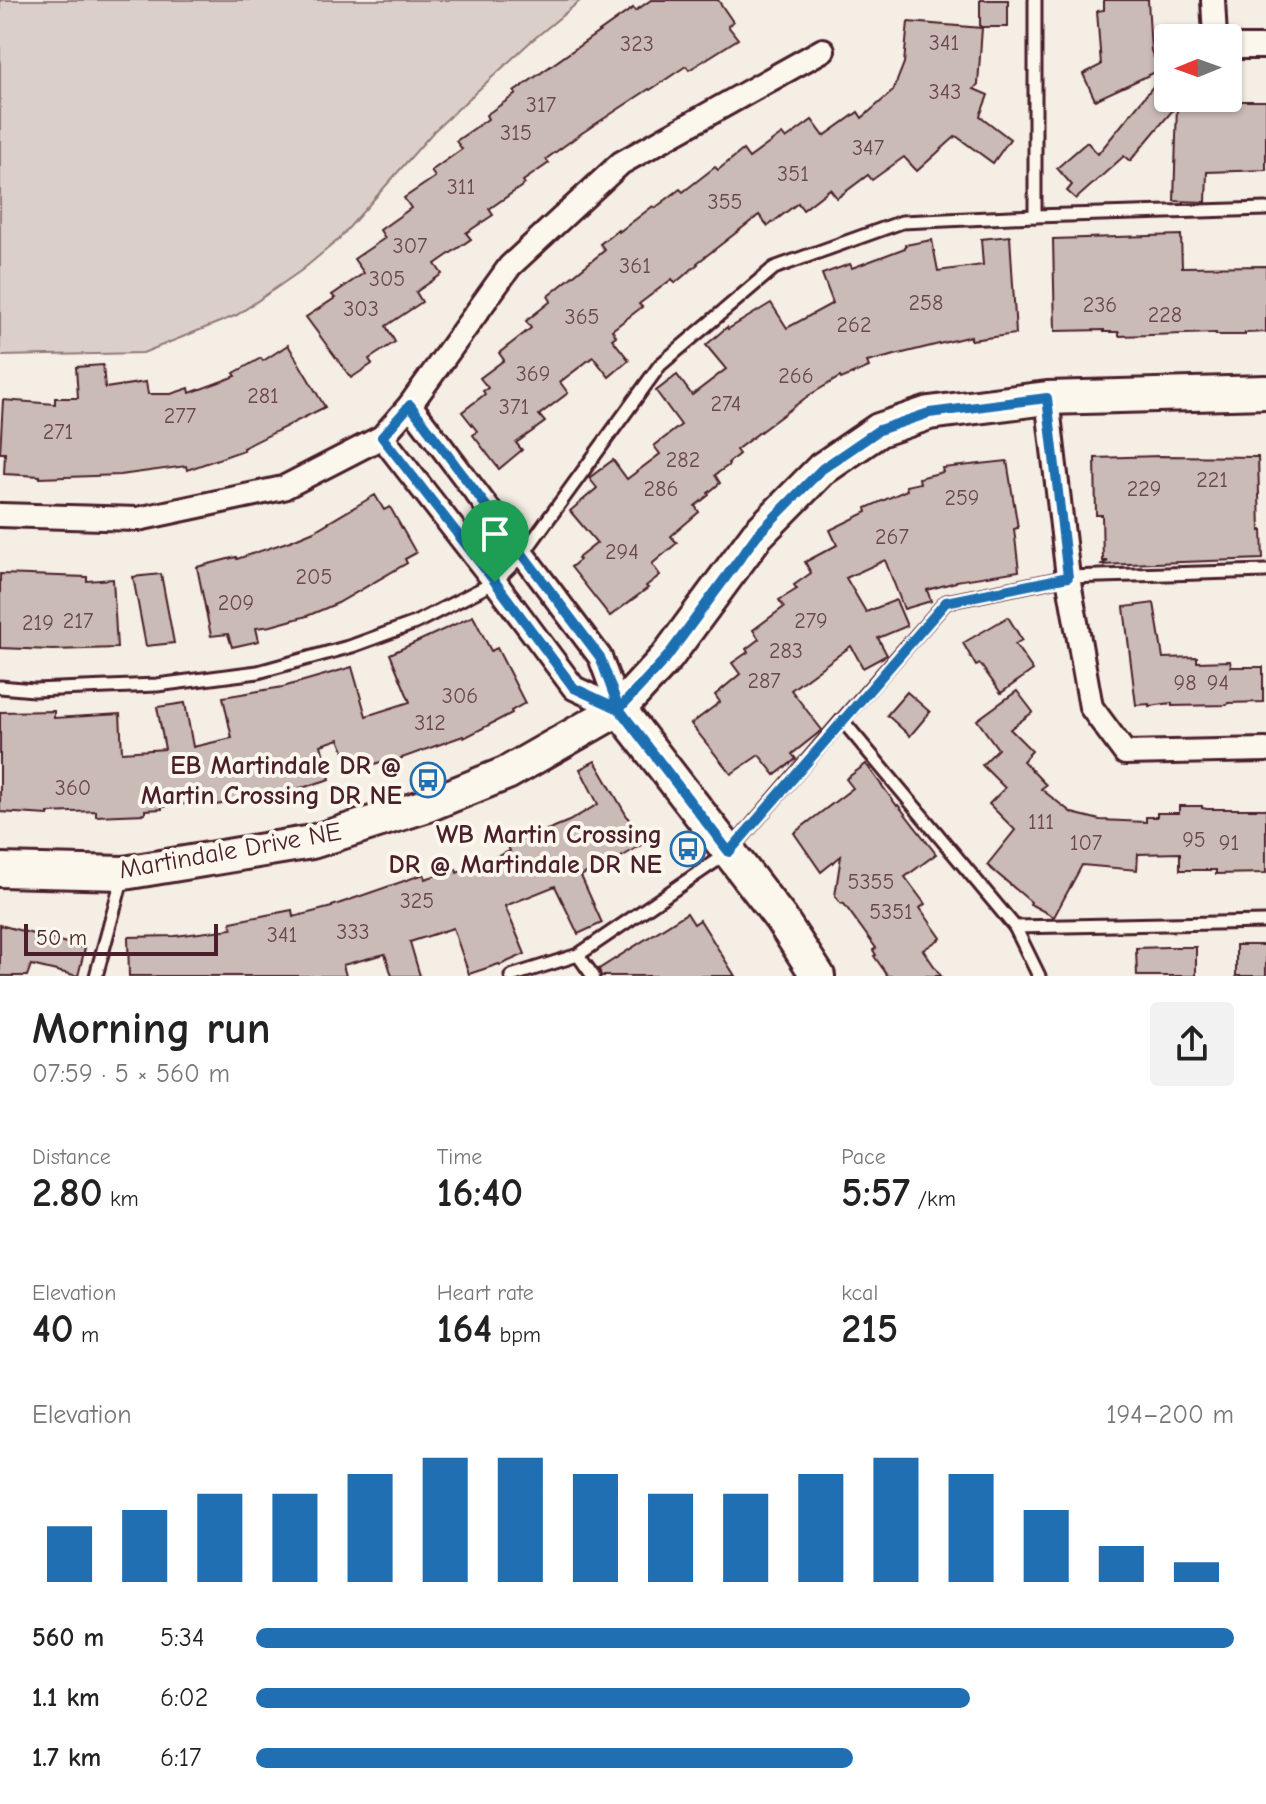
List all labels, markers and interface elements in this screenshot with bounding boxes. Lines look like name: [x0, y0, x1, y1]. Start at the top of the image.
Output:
north arrow: [1154, 24, 1242, 112]
map controls: [1154, 24, 1242, 112]
house number: 341: [929, 30, 959, 56]
house number: 323: [620, 31, 654, 57]
house number: 343: [929, 79, 961, 105]
house number: 317: [526, 92, 557, 118]
house number: 315: [500, 120, 532, 146]
house number: 347: [852, 135, 885, 161]
house number: 351: [777, 161, 809, 187]
house number: 311: [447, 174, 475, 200]
house number: 355: [708, 189, 742, 215]
house number: 307: [393, 233, 428, 259]
house number: 361: [619, 253, 651, 279]
house number: 305: [369, 266, 405, 292]
house number: 258: [909, 290, 943, 316]
house number: 236: [1083, 292, 1117, 318]
house number: 303: [343, 296, 379, 322]
house number: 228: [1148, 302, 1182, 328]
house number: 365: [565, 304, 599, 330]
house number: 262: [837, 312, 871, 338]
house number: 369: [516, 361, 550, 387]
house number: 266: [778, 363, 814, 389]
house number: 281: [247, 383, 279, 409]
house number: 274: [711, 391, 741, 417]
house number: 371: [499, 394, 529, 420]
house number: 277: [164, 403, 197, 429]
house number: 271: [43, 419, 73, 445]
house number: 282: [666, 447, 700, 473]
house number: 221: [1196, 467, 1228, 493]
house number: 286: [644, 476, 678, 502]
house number: 229: [1127, 476, 1161, 502]
house number: 259: [944, 485, 980, 511]
pin: [461, 500, 529, 582]
icon: arrive: [473, 512, 517, 556]
house number: 267: [875, 524, 910, 550]
house number: 294: [605, 539, 639, 565]
house number: 205: [296, 564, 332, 590]
house number: 209: [218, 590, 254, 616]
house number: 217: [63, 608, 94, 634]
house number: 279: [794, 608, 828, 634]
house number: 219: [22, 610, 54, 636]
house number: 283: [769, 638, 803, 664]
house number: 287: [747, 668, 781, 694]
house number: 98: [1173, 670, 1197, 696]
house number: 94: [1207, 670, 1229, 696]
house number: 306: [442, 683, 478, 709]
house number: 312: [414, 710, 446, 736]
place label: EB Martindale DR @ Martin Crossing DR NE: [141, 751, 402, 811]
bus stop icon: EB Martindale DR @ Martin Crossing DR NE: [409, 761, 447, 799]
house number: 360: [55, 775, 91, 801]
house number: 111: [1028, 809, 1054, 835]
street label: Martindale Drive NE: [117, 817, 344, 885]
place label: WB Martin Crossing DR @ Martindale DR NE: [389, 820, 662, 880]
house number: 95: [1182, 827, 1206, 853]
bus stop icon: WB Martin Crossing DR @ Martindale DR NE: [669, 830, 707, 868]
house number: 107: [1070, 830, 1103, 856]
house number: 91: [1219, 830, 1239, 856]
house number: 5355: [848, 869, 894, 895]
house number: 325: [400, 888, 434, 914]
house number: 5351: [869, 899, 913, 925]
house number: 333: [336, 919, 370, 945]
scale bar: [24, 920, 218, 956]
house number: 341: [267, 922, 297, 948]
text: 50 m: [36, 925, 87, 951]
button: share: [1150, 1002, 1234, 1086]
text: Morning run: [32, 1003, 271, 1054]
text: 07:59 · 5 × 560 m: [32, 1059, 230, 1089]
text: Distance: [32, 1144, 111, 1170]
text: Time: [437, 1144, 482, 1170]
text: Pace: [841, 1144, 886, 1170]
text: 2.80: [32, 1170, 103, 1216]
text: 16:40: [437, 1170, 523, 1216]
text: 5:57: [841, 1170, 910, 1216]
text: km: [103, 1186, 139, 1212]
text: /km: [910, 1186, 956, 1212]
text: Elevation: [32, 1280, 116, 1306]
text: Heart rate: [437, 1280, 534, 1306]
text: kcal: [841, 1280, 878, 1306]
text: 40: [32, 1306, 74, 1352]
text: 164: [437, 1306, 492, 1352]
text: 215: [841, 1306, 898, 1352]
text: m: [74, 1322, 99, 1348]
text: bpm: [492, 1322, 541, 1348]
text: Elevation: [32, 1400, 132, 1430]
text: 194–200 m: [1106, 1400, 1234, 1430]
text: 560 m: [32, 1623, 104, 1653]
text: 5:34: [160, 1623, 205, 1653]
text: 1.1 km: [32, 1683, 100, 1713]
text: 6:02: [160, 1683, 208, 1713]
text: 1.7 km: [32, 1743, 101, 1773]
text: 6:17: [160, 1743, 201, 1773]

